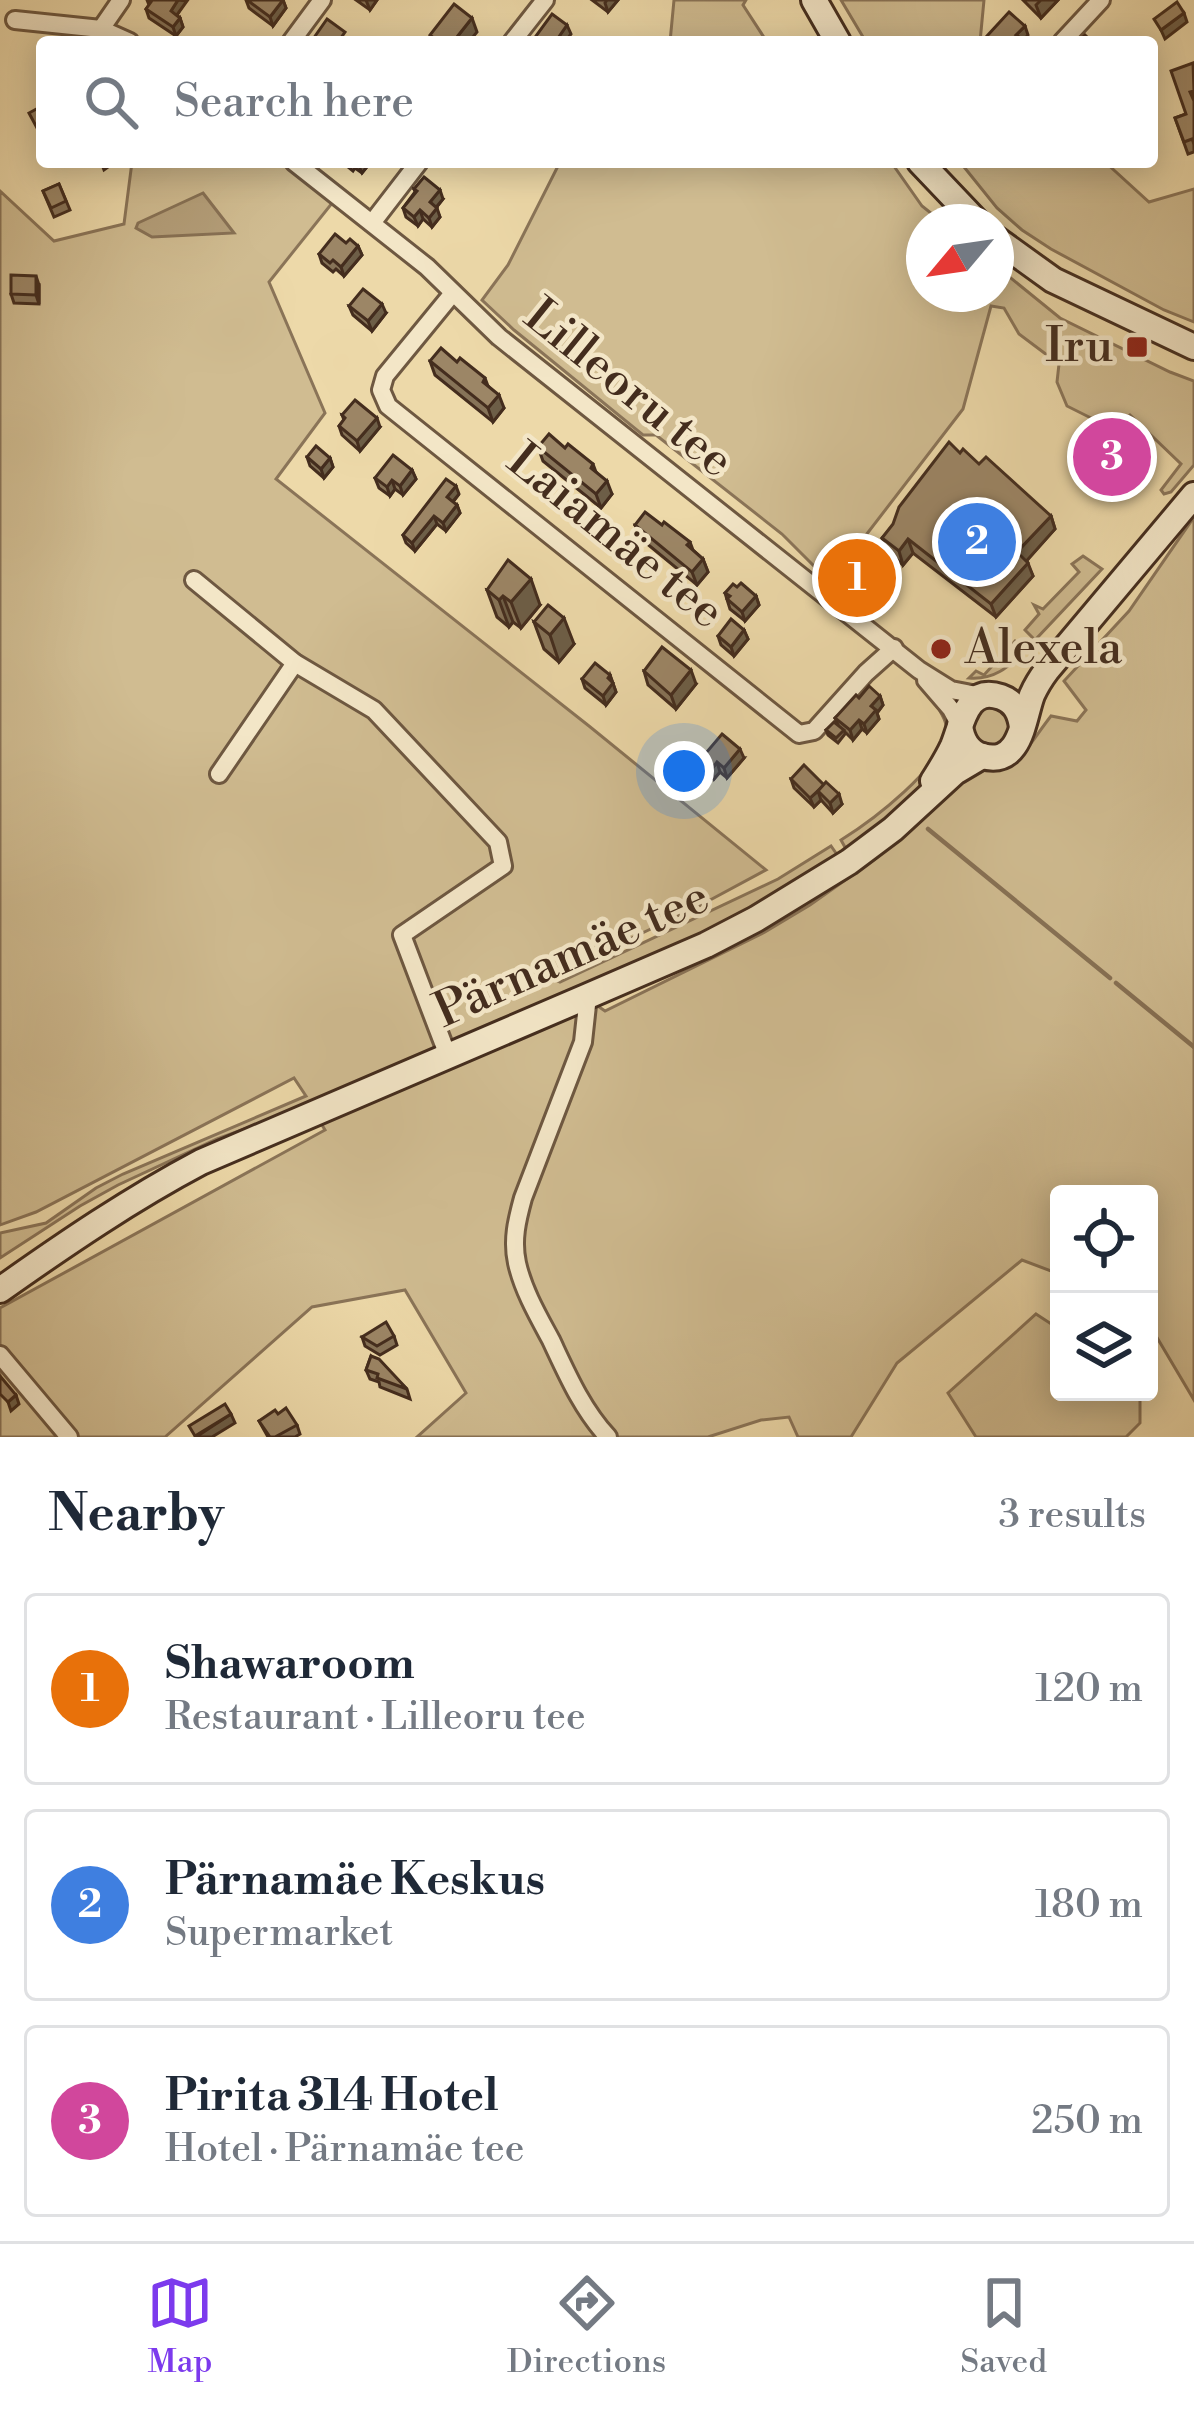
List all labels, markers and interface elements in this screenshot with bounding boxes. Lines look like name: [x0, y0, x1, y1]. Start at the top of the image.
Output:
search box: [36, 36, 1158, 168]
icon: search: [78, 69, 144, 135]
text: Search here: [174, 74, 414, 131]
north arrow: [906, 204, 1014, 312]
street label: Lilleoru tee: [511, 286, 745, 492]
place label: Iru: [1045, 317, 1113, 377]
marker: Iru: [1124, 334, 1150, 360]
pin: 3: [1073, 412, 1151, 502]
street label: Laiamäe tee: [494, 431, 736, 643]
pin: 2: [938, 497, 1016, 587]
pin: 1: [818, 533, 896, 623]
place label: Alexela: [964, 619, 1123, 679]
marker: Alexela: [928, 636, 954, 662]
your location: [654, 741, 714, 801]
street label: Pärnamäe tee: [425, 868, 719, 1042]
map controls: [1050, 1185, 1158, 1401]
button: locate: [1050, 1185, 1158, 1293]
button: layers: [1050, 1293, 1158, 1401]
text: Nearby: [48, 1483, 224, 1547]
text: 3 results: [998, 1491, 1146, 1540]
text: Shawaroom: [165, 1636, 415, 1693]
text: 1: [81, 1665, 99, 1714]
text: 120 m: [1035, 1665, 1143, 1714]
text: Restaurant · Lilleoru tee: [165, 1693, 586, 1742]
text: Pärnamäe Keskus: [165, 1852, 545, 1909]
text: 2: [78, 1881, 102, 1930]
text: 180 m: [1035, 1881, 1143, 1930]
text: Supermarket: [165, 1909, 393, 1958]
text: Pirita 314 Hotel: [165, 2068, 499, 2125]
text: 3: [78, 2097, 102, 2146]
text: 250 m: [1031, 2097, 1143, 2146]
text: Hotel · Pärnamäe tee: [165, 2125, 524, 2174]
tab: Map: [147, 2270, 213, 2383]
tab: Directions: [507, 2270, 666, 2383]
tab: Saved: [960, 2270, 1047, 2383]

